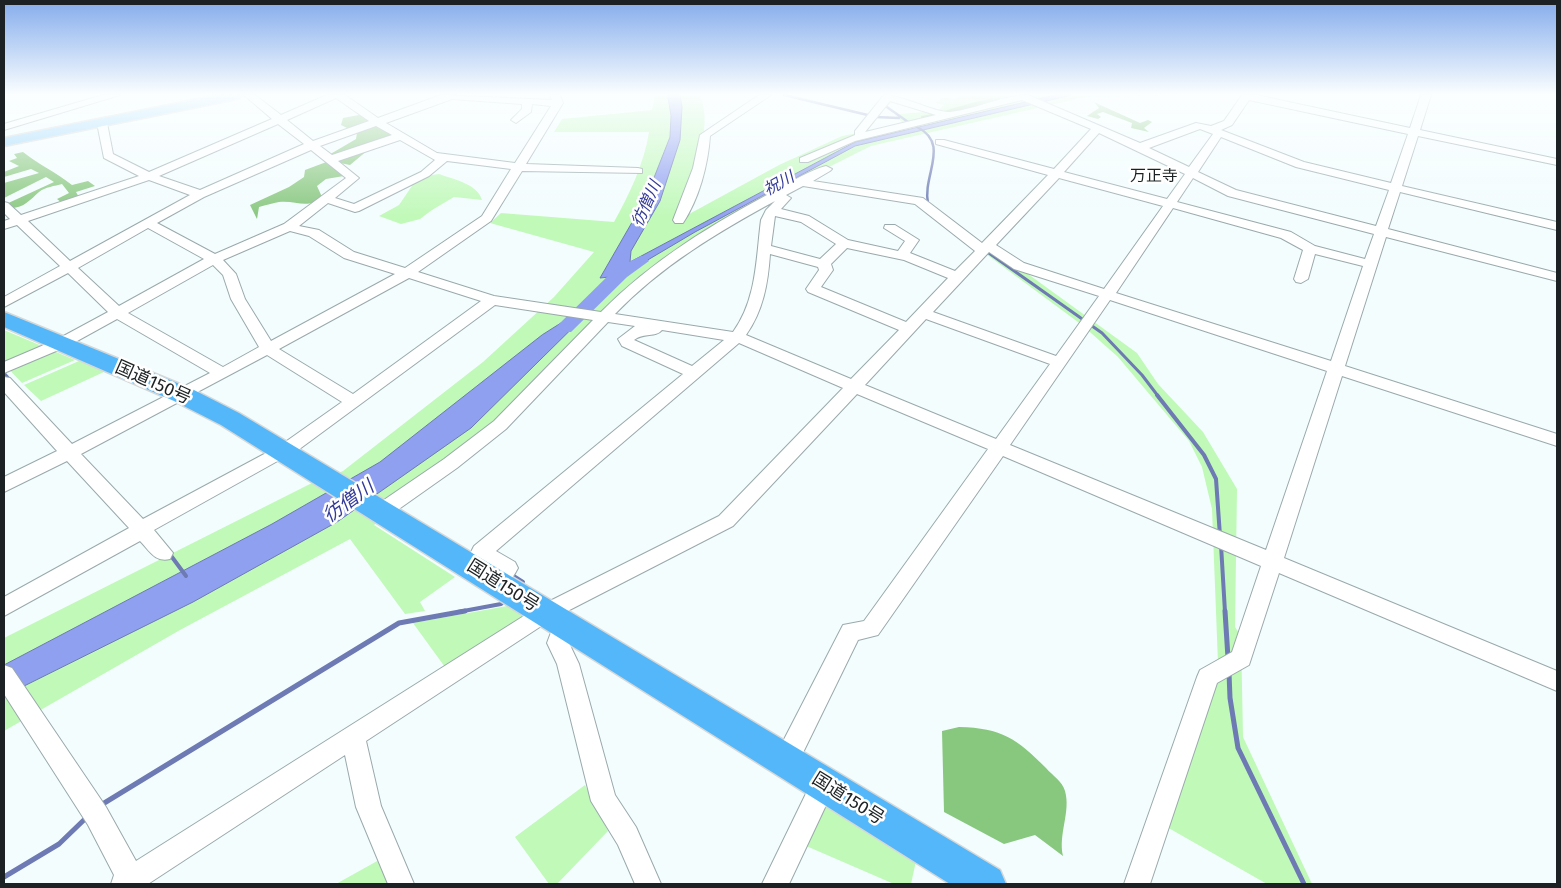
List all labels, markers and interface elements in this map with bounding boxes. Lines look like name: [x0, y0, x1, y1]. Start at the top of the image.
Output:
district label: 万正寺: [1130, 167, 1178, 187]
water label: 祝川: [760, 168, 798, 200]
water label: 彷僧川: [628, 178, 666, 230]
street label: 国道150号: [112, 357, 194, 409]
water label: 彷僧川: [319, 476, 379, 528]
street label: 国道150号: [463, 555, 543, 617]
street label: 国道150号: [808, 768, 888, 830]

